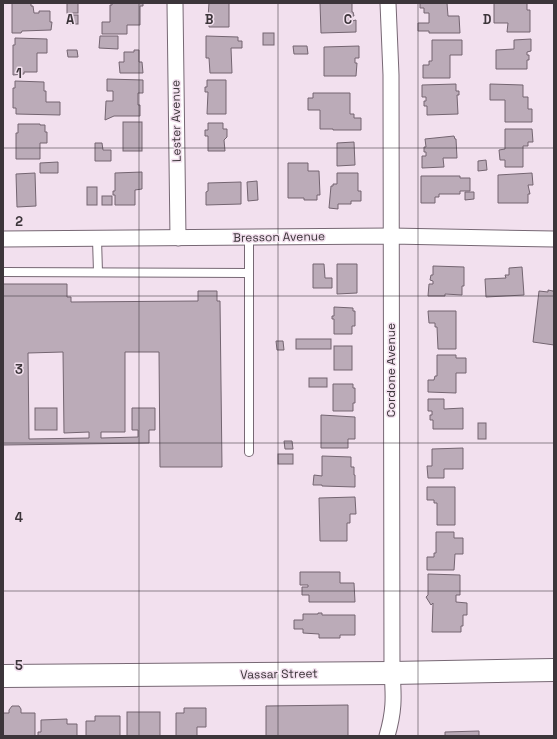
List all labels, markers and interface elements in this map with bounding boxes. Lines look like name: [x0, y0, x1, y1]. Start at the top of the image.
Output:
text: A: [66, 11, 75, 28]
text: B: [205, 11, 214, 28]
text: C: [344, 11, 352, 28]
text: D: [483, 11, 492, 28]
text: 1: [16, 65, 22, 82]
street label: Lester Avenue: [167, 80, 185, 162]
text: 2: [15, 213, 23, 230]
street label: Bresson Avenue: [233, 228, 325, 246]
street label: Cordone Avenue: [383, 323, 399, 417]
text: 3: [15, 361, 23, 378]
text: 4: [15, 509, 23, 526]
text: 5: [15, 657, 23, 674]
street label: Vassar Street: [240, 665, 318, 683]

